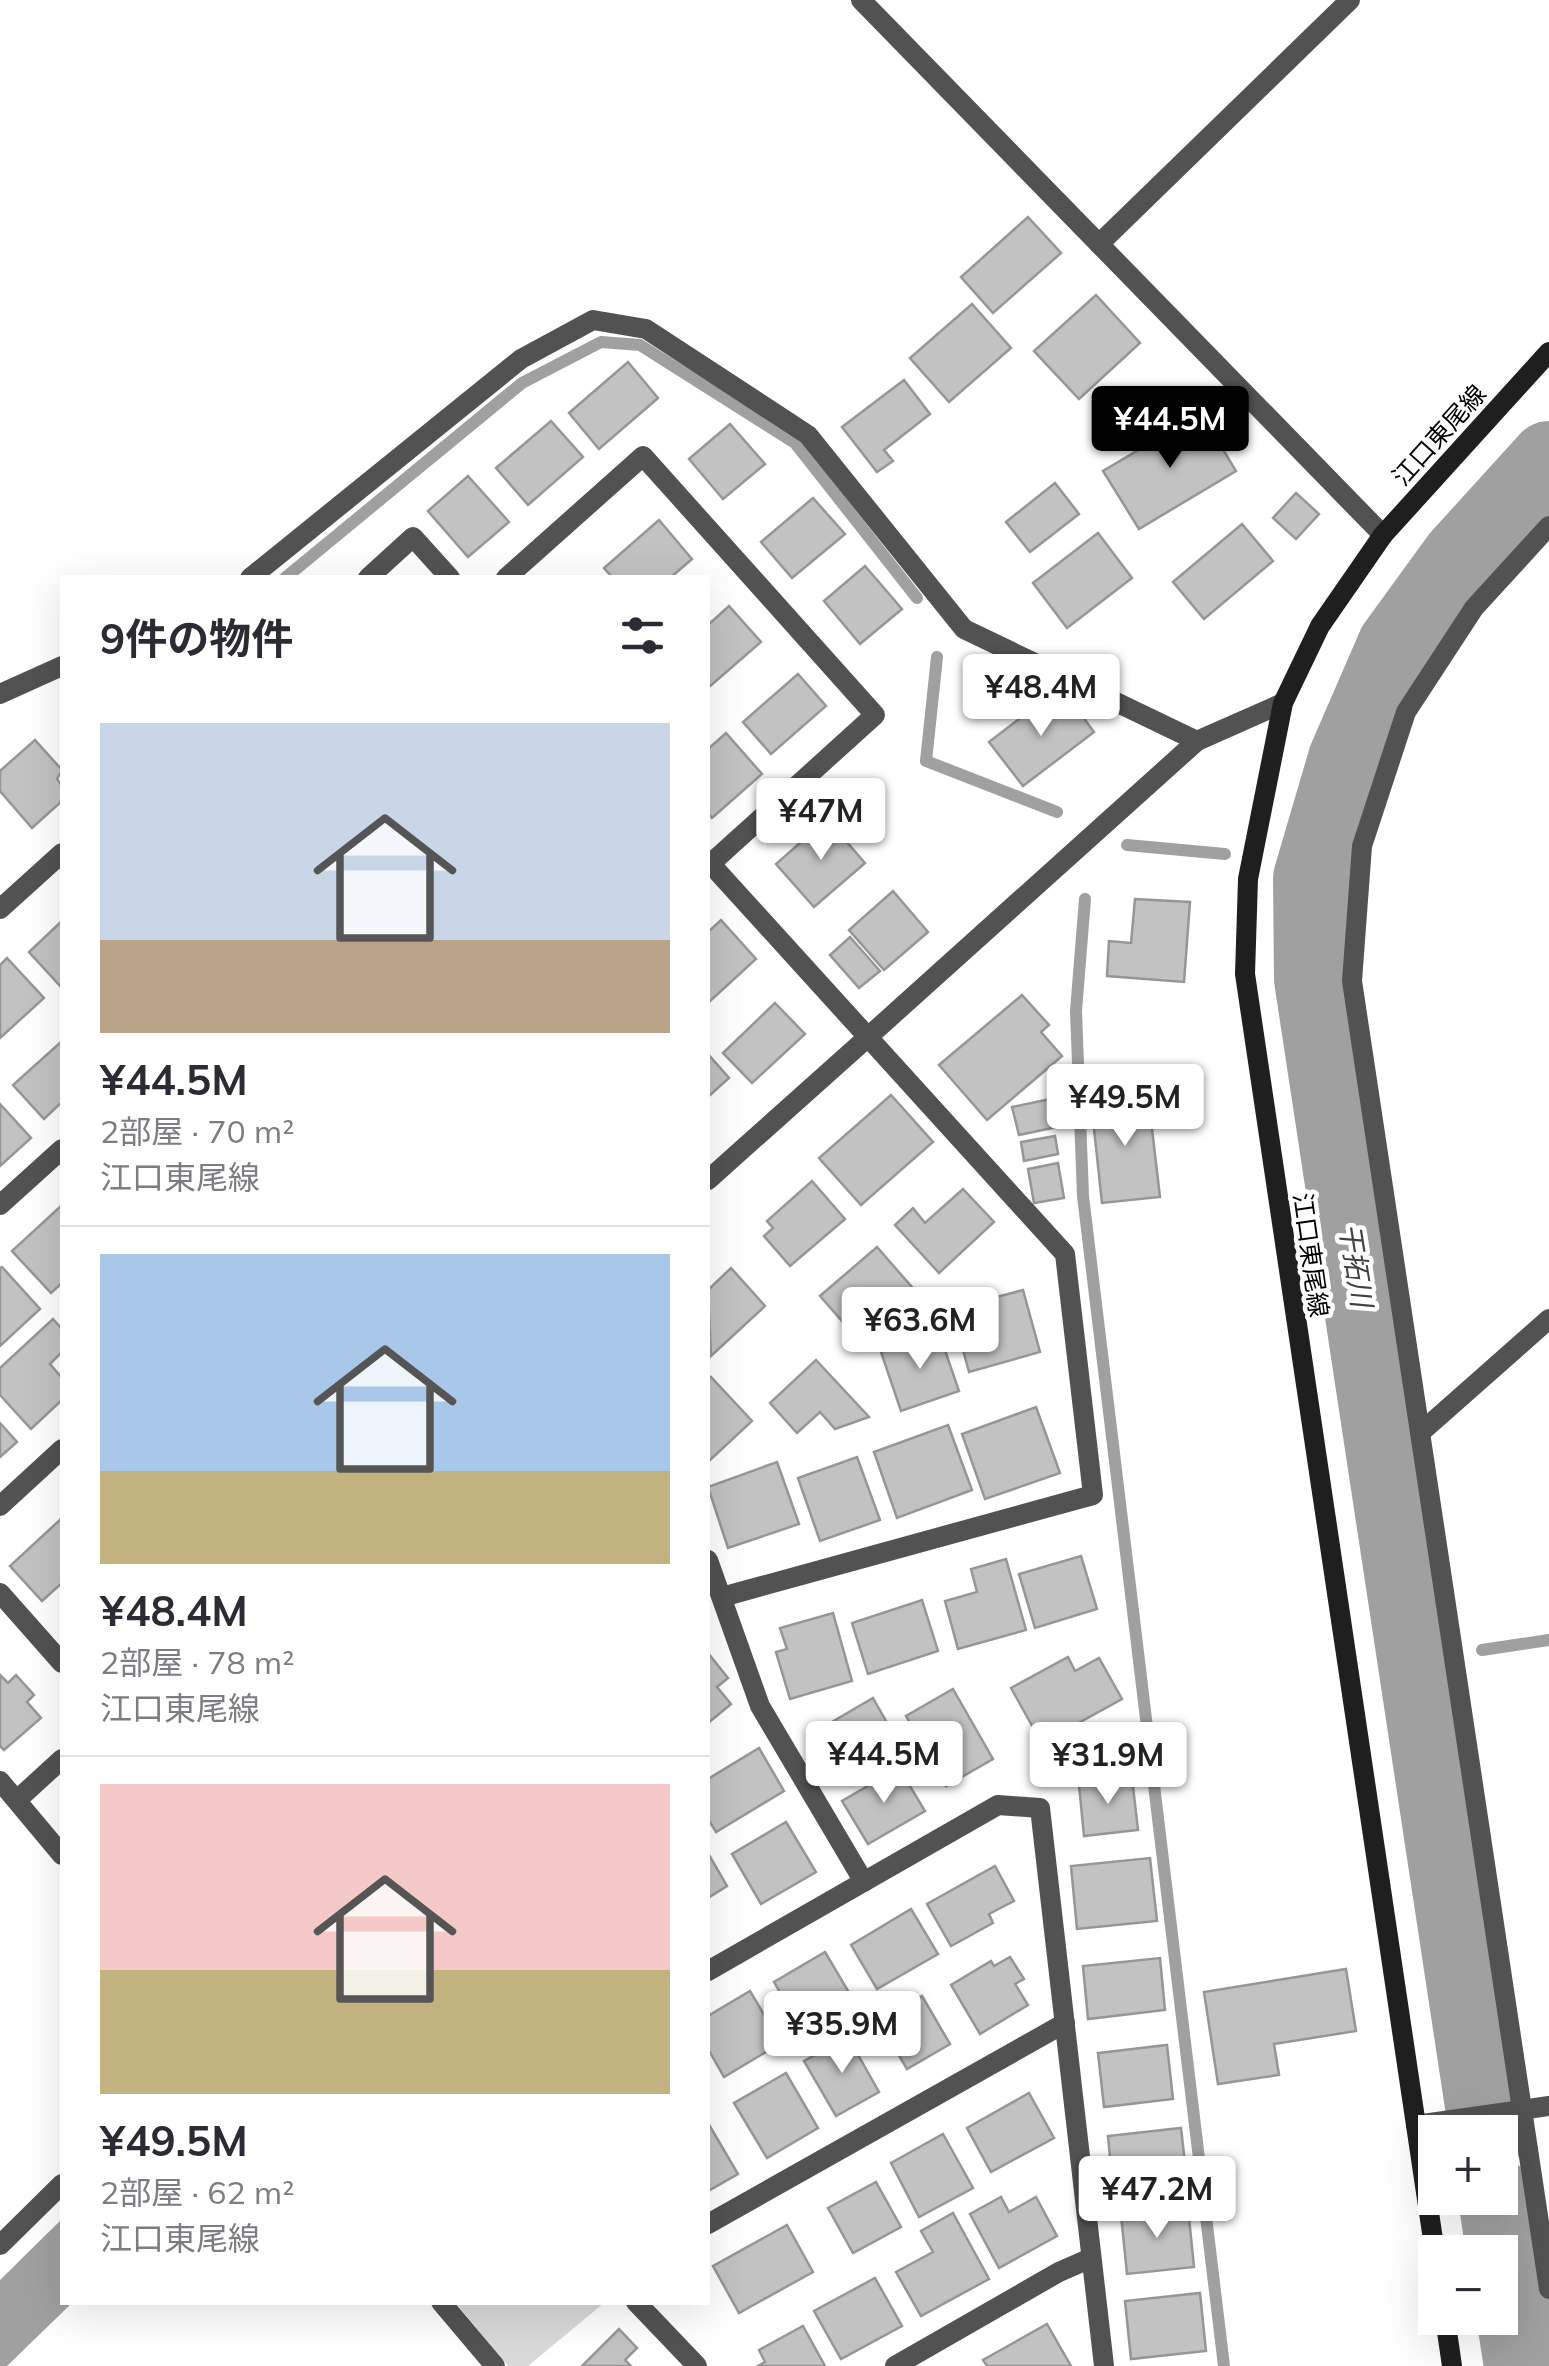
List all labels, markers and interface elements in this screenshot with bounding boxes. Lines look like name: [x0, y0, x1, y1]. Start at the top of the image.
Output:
street label: 江口東尾線: [1385, 378, 1492, 491]
pin: ¥44.5M: [1089, 386, 1251, 471]
text: ¥44.5M: [1114, 398, 1226, 438]
icon: filters: [615, 608, 670, 663]
text: 9件の物件: [100, 612, 293, 665]
pin: ¥48.4M: [960, 654, 1122, 739]
text: ¥48.4M: [985, 666, 1097, 706]
pin: ¥47M: [762, 778, 880, 863]
icon: home: [295, 788, 475, 968]
text: ¥47M: [778, 790, 864, 830]
text: ¥44.5M: [100, 1053, 248, 1106]
pin: ¥49.5M: [1044, 1064, 1206, 1149]
text: ¥49.5M: [1069, 1076, 1181, 1116]
text: 2部屋 · 70 m²: [100, 1111, 294, 1151]
text: 江口東尾線: [100, 1157, 260, 1197]
street label: 江口東尾線: [1287, 1191, 1336, 1319]
water label: 干拓川: [1333, 1221, 1381, 1312]
pin: ¥63.6M: [839, 1287, 1001, 1372]
text: ¥63.6M: [864, 1299, 976, 1339]
icon: home: [295, 1319, 475, 1499]
text: ¥48.4M: [100, 1584, 248, 1637]
text: 2部屋 · 78 m²: [100, 1642, 294, 1682]
text: 江口東尾線: [100, 1688, 260, 1728]
pin: ¥44.5M: [803, 1721, 965, 1806]
pin: ¥31.9M: [1027, 1722, 1189, 1807]
text: ¥44.5M: [828, 1733, 940, 1773]
text: ¥31.9M: [1052, 1734, 1164, 1774]
icon: home: [295, 1849, 475, 2029]
pin: ¥35.9M: [761, 1991, 923, 2076]
text: ¥35.9M: [786, 2003, 898, 2043]
text: ¥49.5M: [100, 2114, 248, 2167]
map controls: [1418, 2115, 1518, 2335]
button: +: [1418, 2115, 1518, 2215]
pin: ¥47.2M: [1076, 2156, 1238, 2241]
text: ¥47.2M: [1101, 2168, 1213, 2208]
text: 2部屋 · 62 m²: [100, 2172, 294, 2212]
text: 江口東尾線: [100, 2218, 260, 2258]
button: −: [1418, 2235, 1518, 2335]

